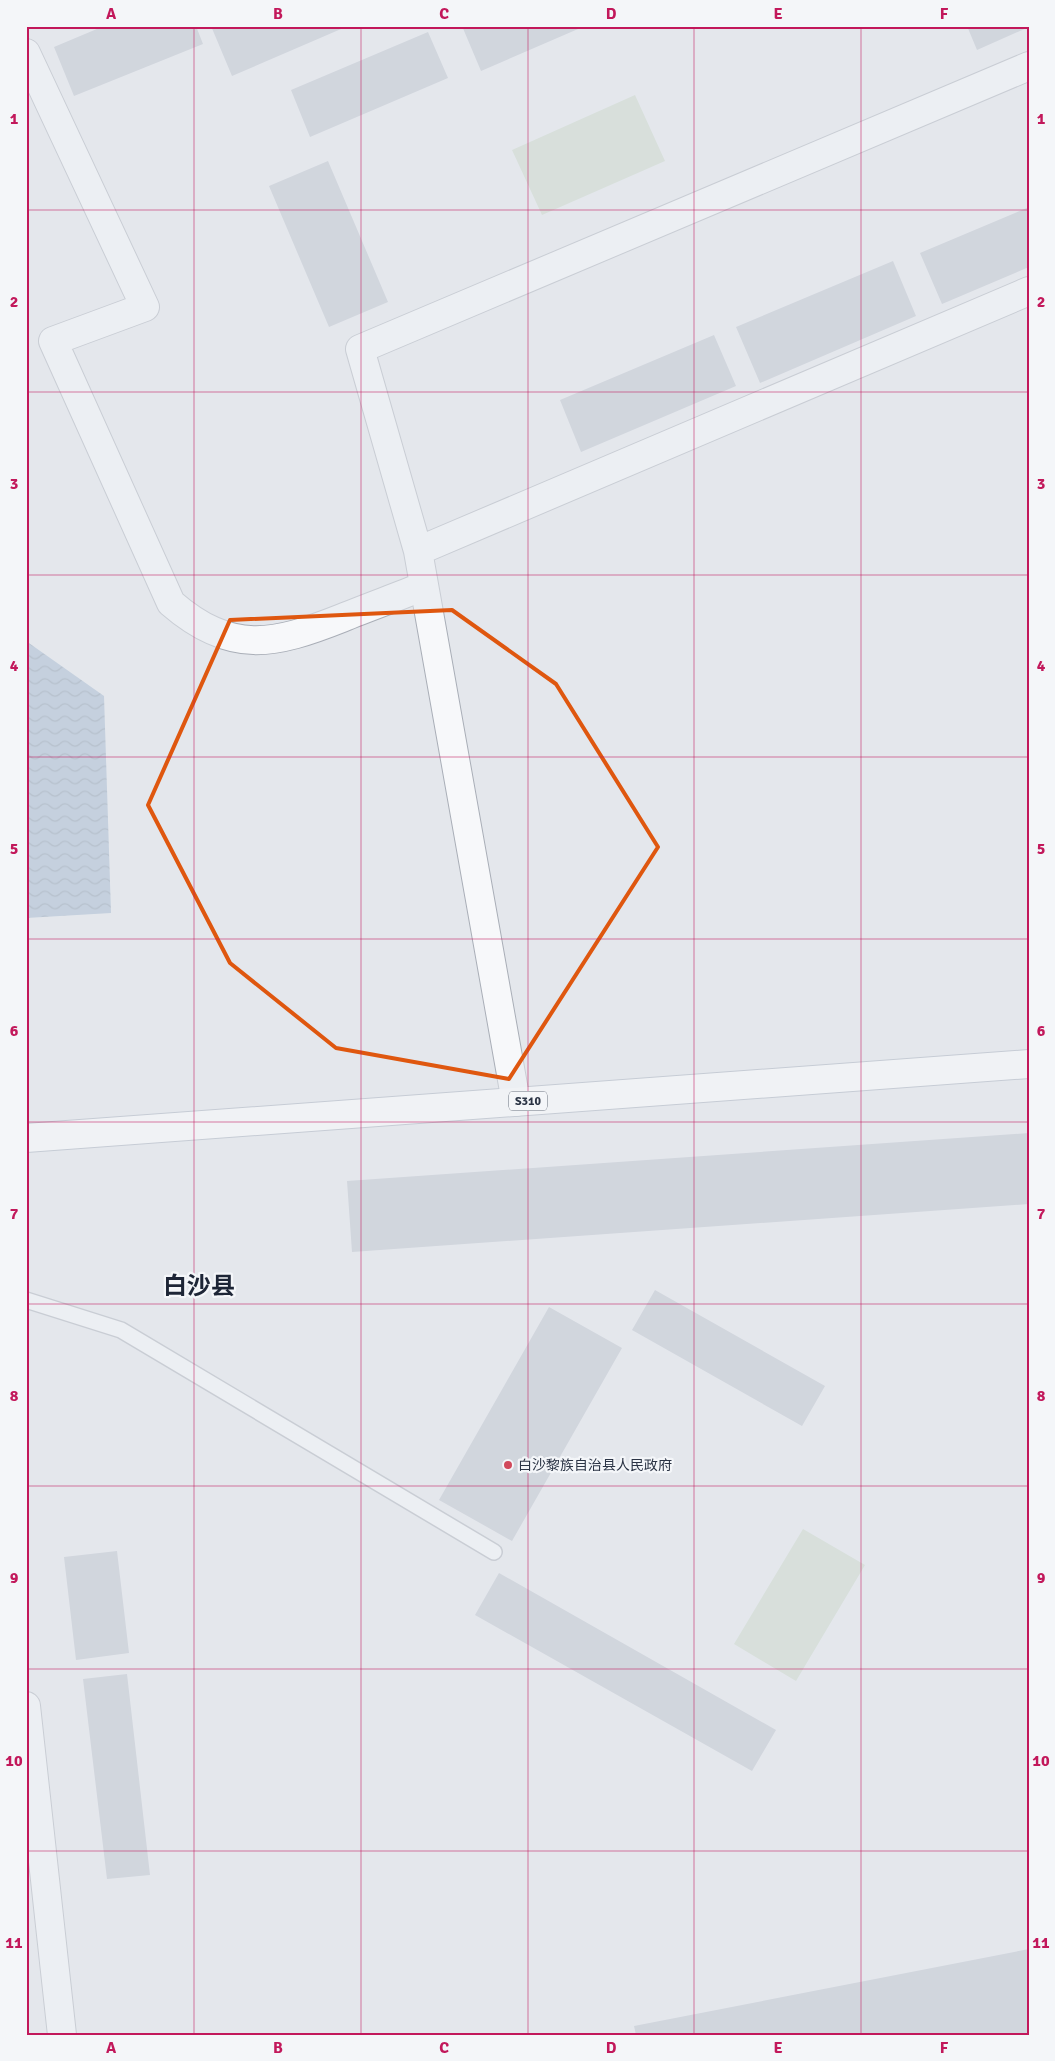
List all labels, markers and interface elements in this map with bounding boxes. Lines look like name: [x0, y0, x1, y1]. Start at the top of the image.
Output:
text: A: [106, 4, 117, 24]
text: B: [273, 4, 283, 24]
text: C: [439, 4, 449, 24]
text: D: [606, 4, 617, 24]
text: E: [773, 4, 783, 24]
text: F: [940, 4, 949, 24]
text: 1: [10, 109, 19, 129]
text: 1: [1037, 109, 1046, 129]
text: 2: [10, 292, 18, 312]
text: 2: [1037, 292, 1045, 312]
text: 3: [10, 474, 18, 494]
text: 3: [1037, 474, 1045, 494]
text: 4: [10, 656, 19, 676]
text: 4: [1037, 656, 1046, 676]
text: 5: [10, 839, 18, 859]
text: 5: [1037, 839, 1045, 859]
text: 6: [10, 1021, 19, 1041]
text: 6: [1037, 1021, 1046, 1041]
road number: S310: [509, 1092, 547, 1110]
text: 7: [10, 1204, 19, 1224]
text: 7: [1037, 1204, 1046, 1224]
district label: 白沙县: [163, 1271, 235, 1301]
text: 8: [10, 1386, 19, 1406]
text: 8: [1037, 1386, 1046, 1406]
place label: 白沙黎族自治县人民政府: [518, 1457, 672, 1474]
marker: 白沙黎族自治县人民政府: [502, 1459, 514, 1471]
text: 9: [10, 1568, 19, 1588]
text: 9: [1037, 1568, 1046, 1588]
text: 10: [5, 1751, 23, 1771]
text: 10: [1032, 1751, 1050, 1771]
text: 11: [5, 1933, 23, 1953]
text: 11: [1032, 1933, 1050, 1953]
text: A: [106, 2038, 117, 2058]
text: B: [273, 2038, 283, 2058]
text: C: [439, 2038, 449, 2058]
text: D: [606, 2038, 617, 2058]
text: E: [773, 2038, 783, 2058]
text: F: [940, 2038, 949, 2058]

